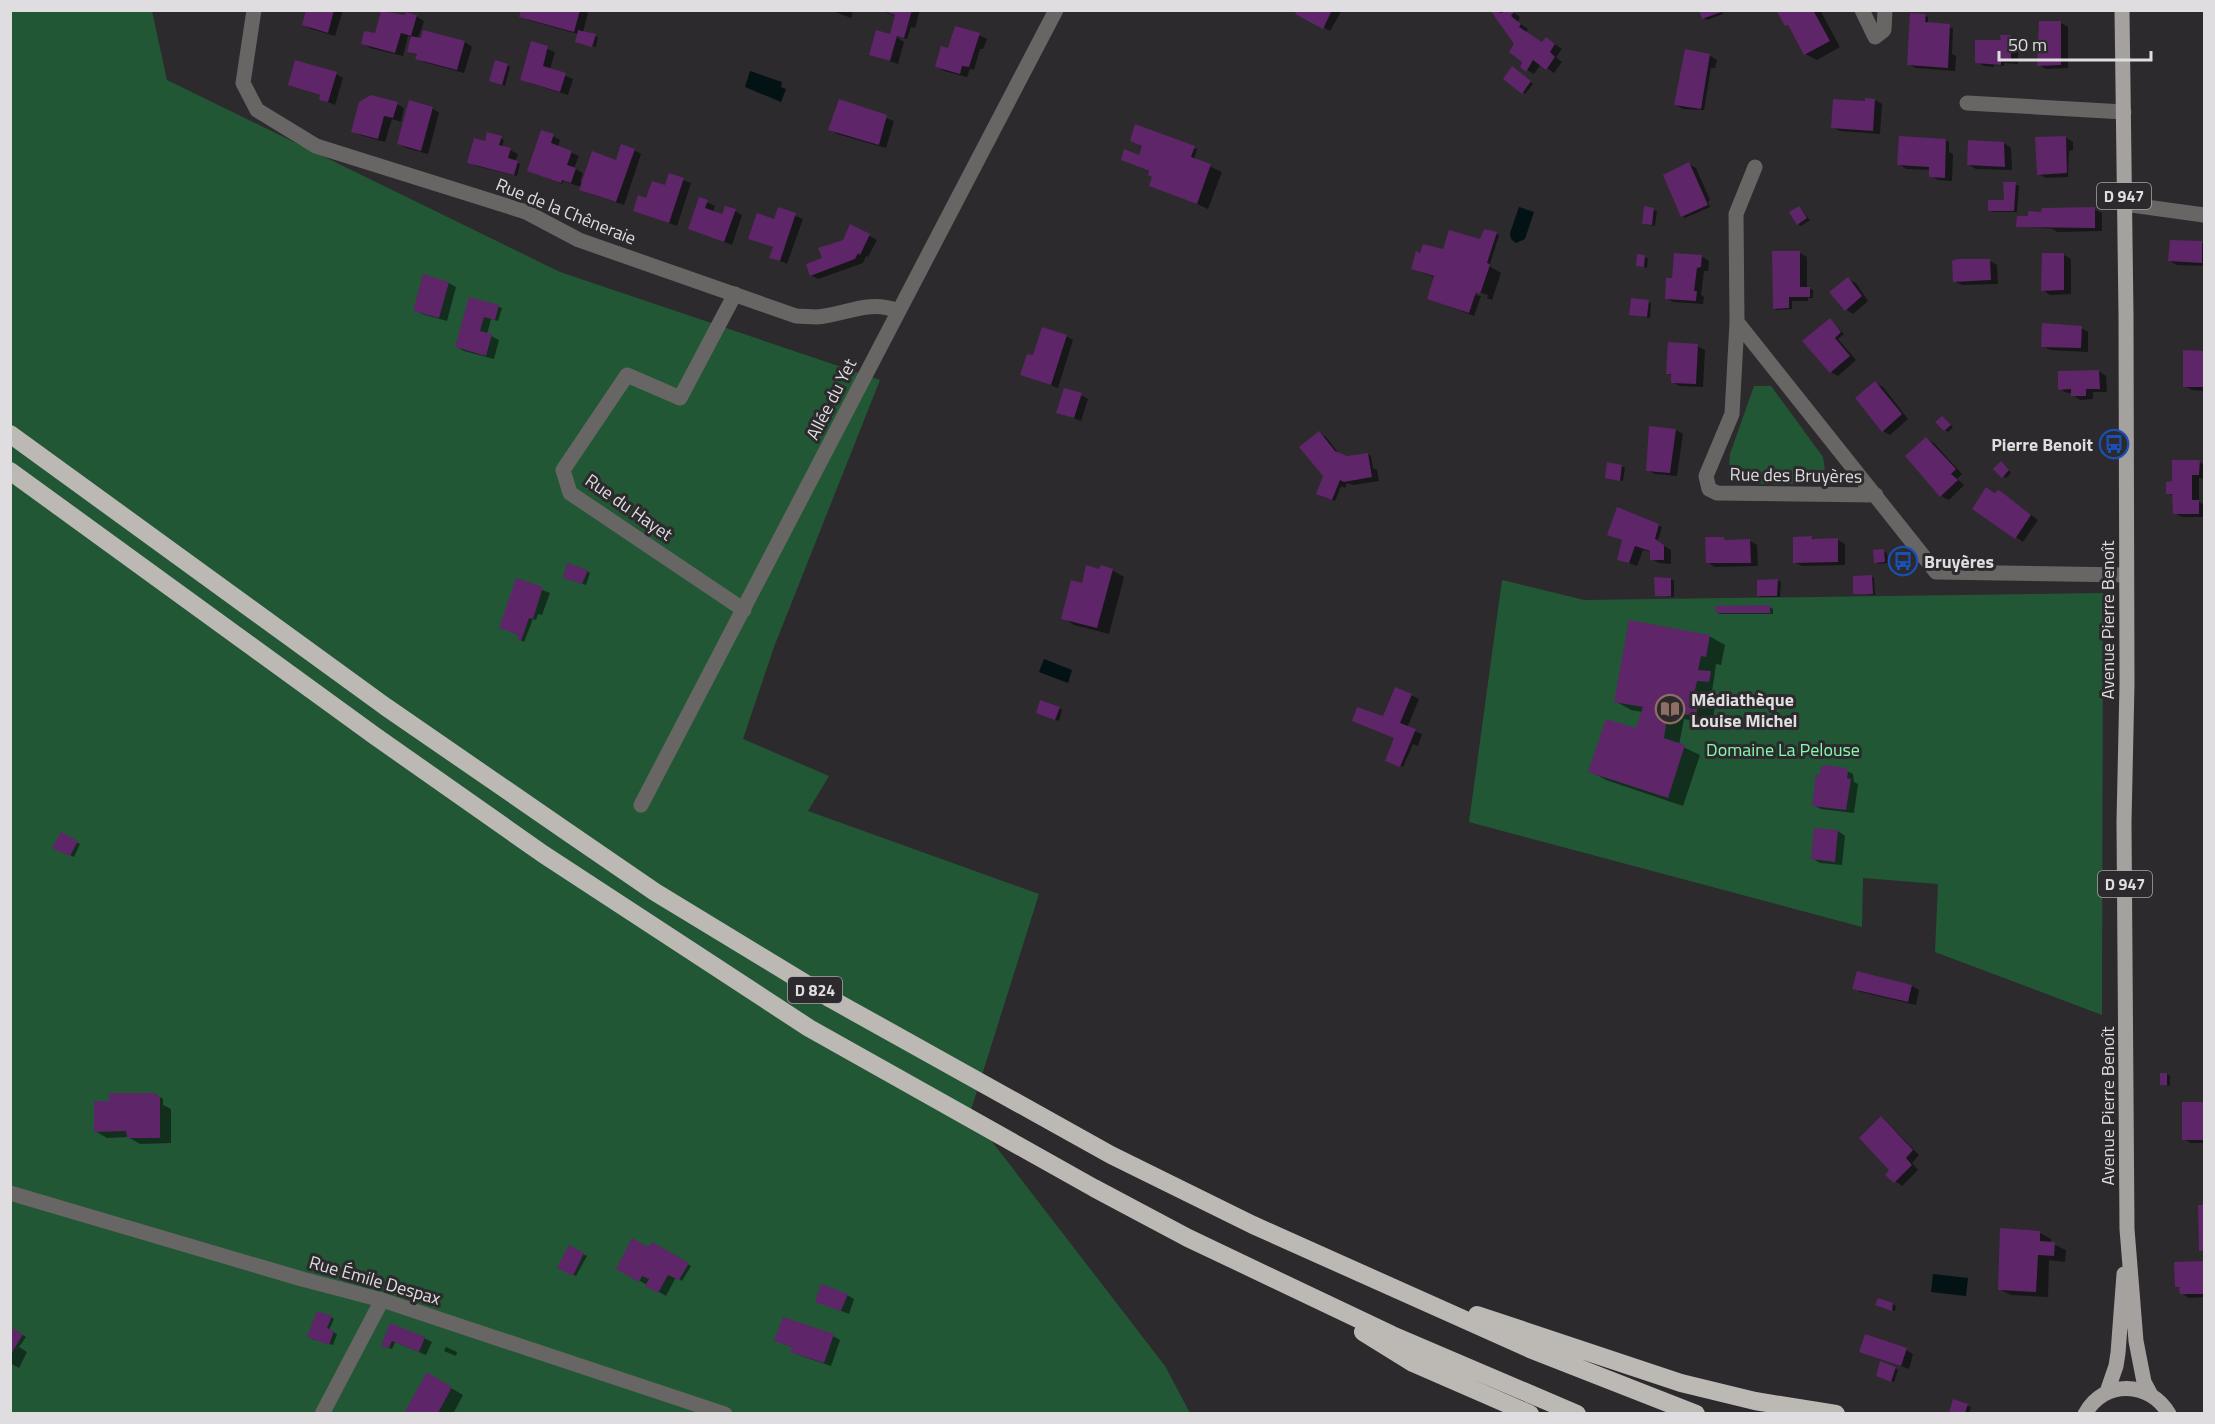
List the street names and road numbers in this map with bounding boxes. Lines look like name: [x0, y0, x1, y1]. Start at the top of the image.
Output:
street label: Rue de la Chêneraie: [492, 171, 640, 251]
road number: D 947: [2097, 183, 2151, 209]
street label: Allée du Yet: [799, 353, 863, 444]
street label: Rue des Bruyères: [1729, 460, 1863, 490]
street label: Rue du Hayet: [580, 467, 679, 548]
street label: Avenue Pierre Benoît: [2094, 540, 2121, 699]
road number: D 947: [2098, 871, 2152, 897]
road number: D 824: [788, 977, 842, 1003]
street label: Avenue Pierre Benoît: [2094, 1026, 2121, 1185]
street label: Rue Émile Despax: [306, 1248, 444, 1312]

